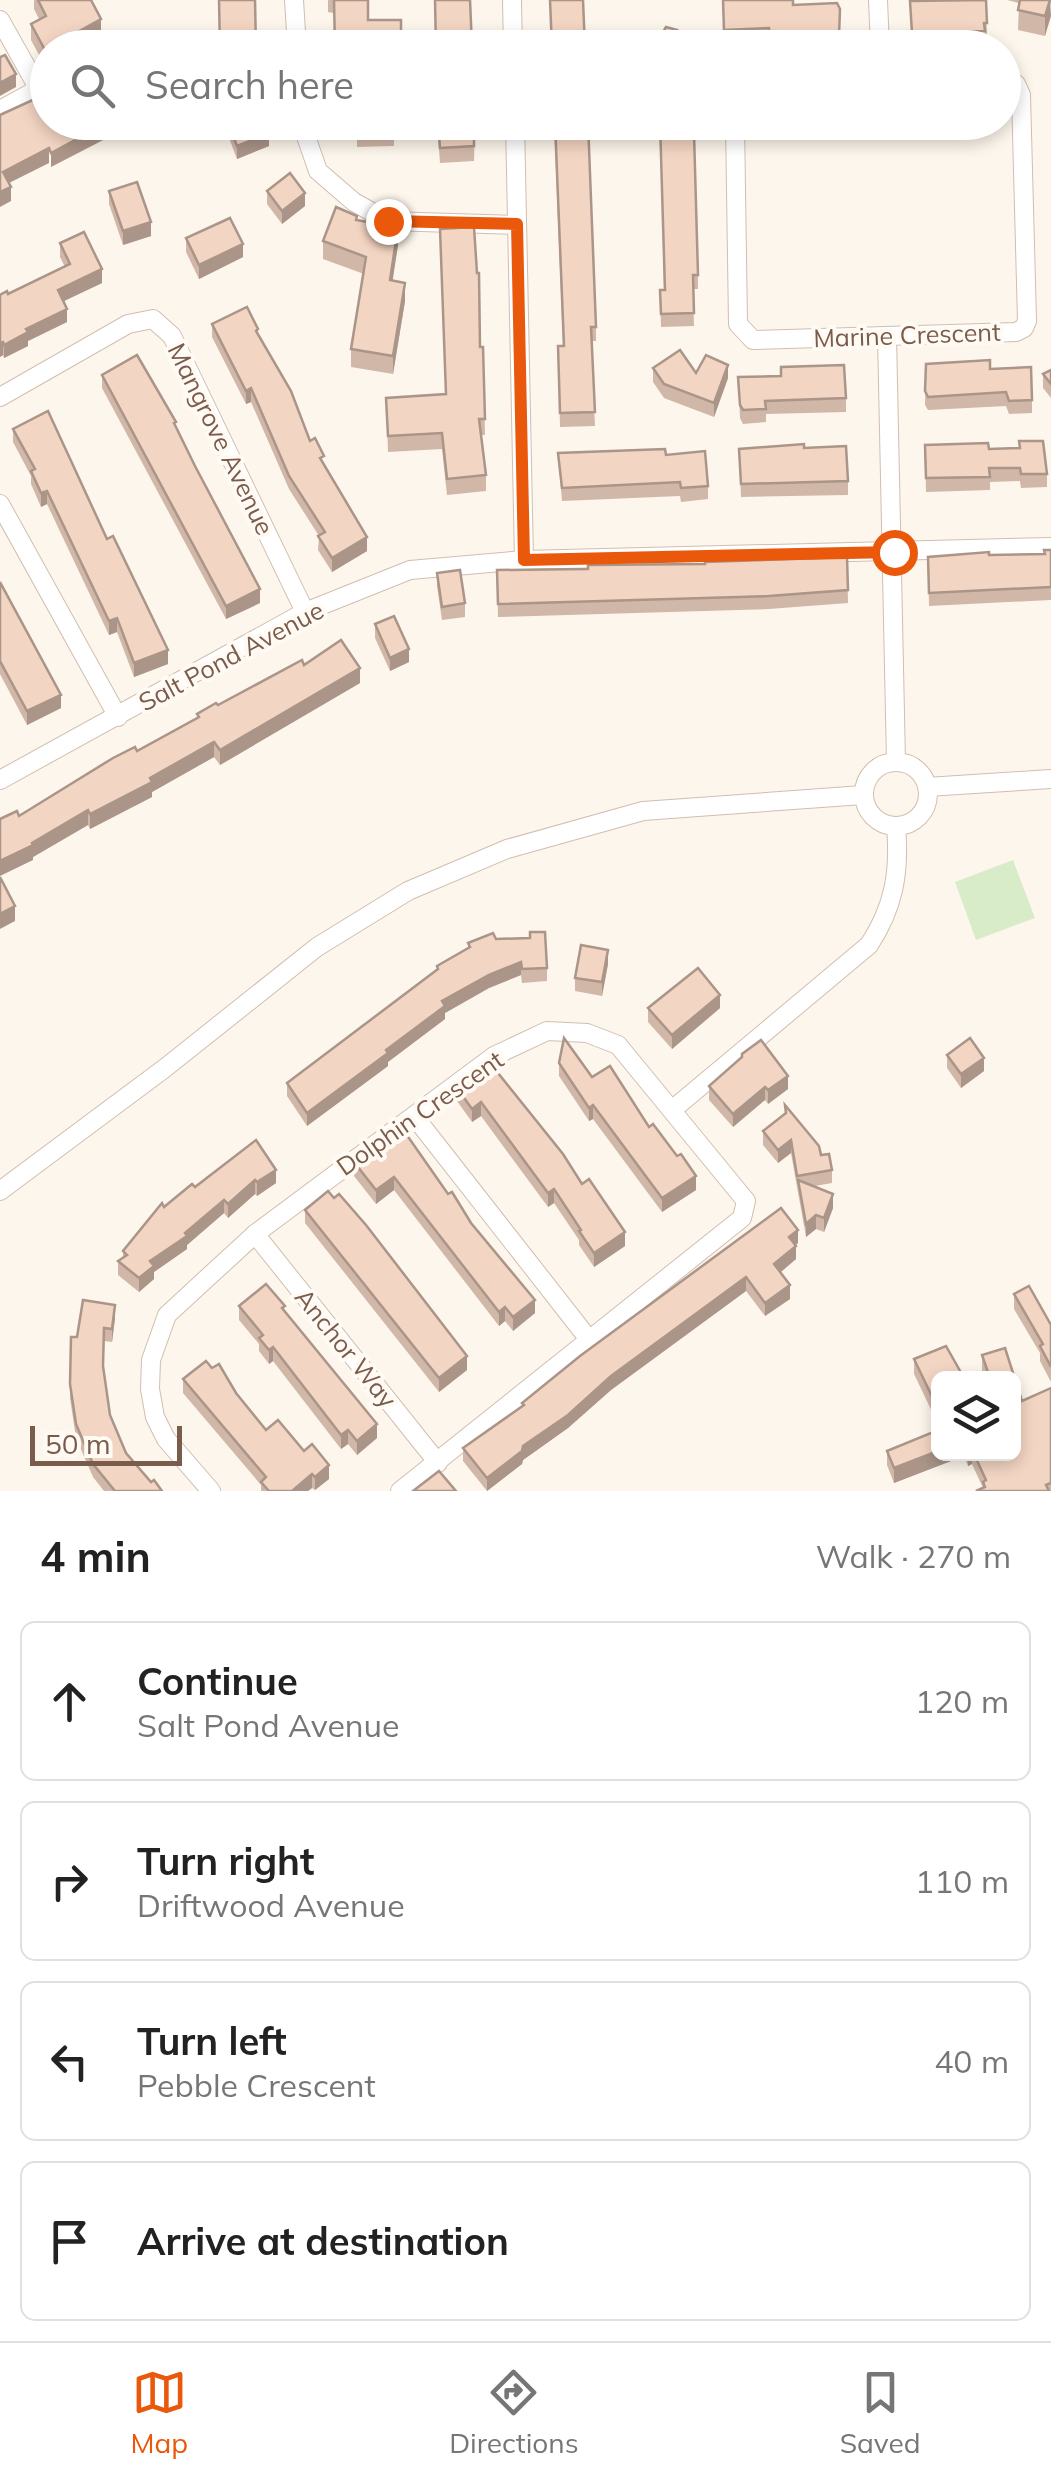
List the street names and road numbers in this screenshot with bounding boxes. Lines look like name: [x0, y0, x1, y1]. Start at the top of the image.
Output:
street label: Marine Crescent: [813, 316, 1001, 353]
street label: Mangrove Avenue: [162, 338, 281, 540]
street label: Salt Pond Avenue: [133, 594, 329, 717]
street label: Dolphin Crescent: [330, 1043, 509, 1182]
street label: Anchor Way: [289, 1282, 404, 1414]

